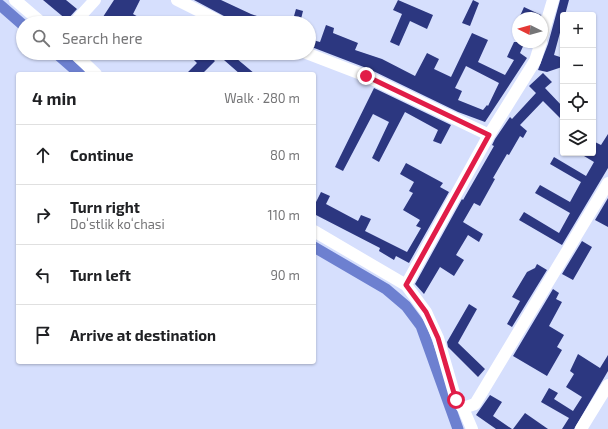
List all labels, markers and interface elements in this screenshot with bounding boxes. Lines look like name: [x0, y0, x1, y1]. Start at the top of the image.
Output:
north arrow: [512, 12, 548, 48]
map controls: [560, 12, 596, 156]
button: +: [560, 12, 596, 48]
search box: [16, 16, 316, 60]
icon: search: [30, 27, 52, 49]
text: Search here: [62, 29, 143, 47]
button: −: [560, 48, 596, 84]
route end: [357, 67, 375, 85]
button: locate: [560, 84, 596, 120]
text: 4 min: [32, 88, 76, 108]
text: Walk · 280 m: [224, 90, 300, 106]
button: layers: [560, 120, 596, 156]
icon: ahead: [32, 144, 54, 166]
text: Continue: [70, 146, 133, 164]
text: 80 m: [270, 147, 300, 163]
text: Turn right: [70, 198, 140, 216]
icon: right: [32, 204, 54, 226]
text: 110 m: [268, 207, 300, 223]
text: Doʻstlik koʻchasi: [70, 216, 165, 232]
icon: left: [32, 264, 54, 286]
text: Turn left: [70, 266, 131, 284]
text: 90 m: [270, 267, 300, 283]
icon: arrive: [32, 324, 54, 346]
text: Arrive at destination: [70, 326, 216, 344]
route start: [447, 391, 465, 409]

